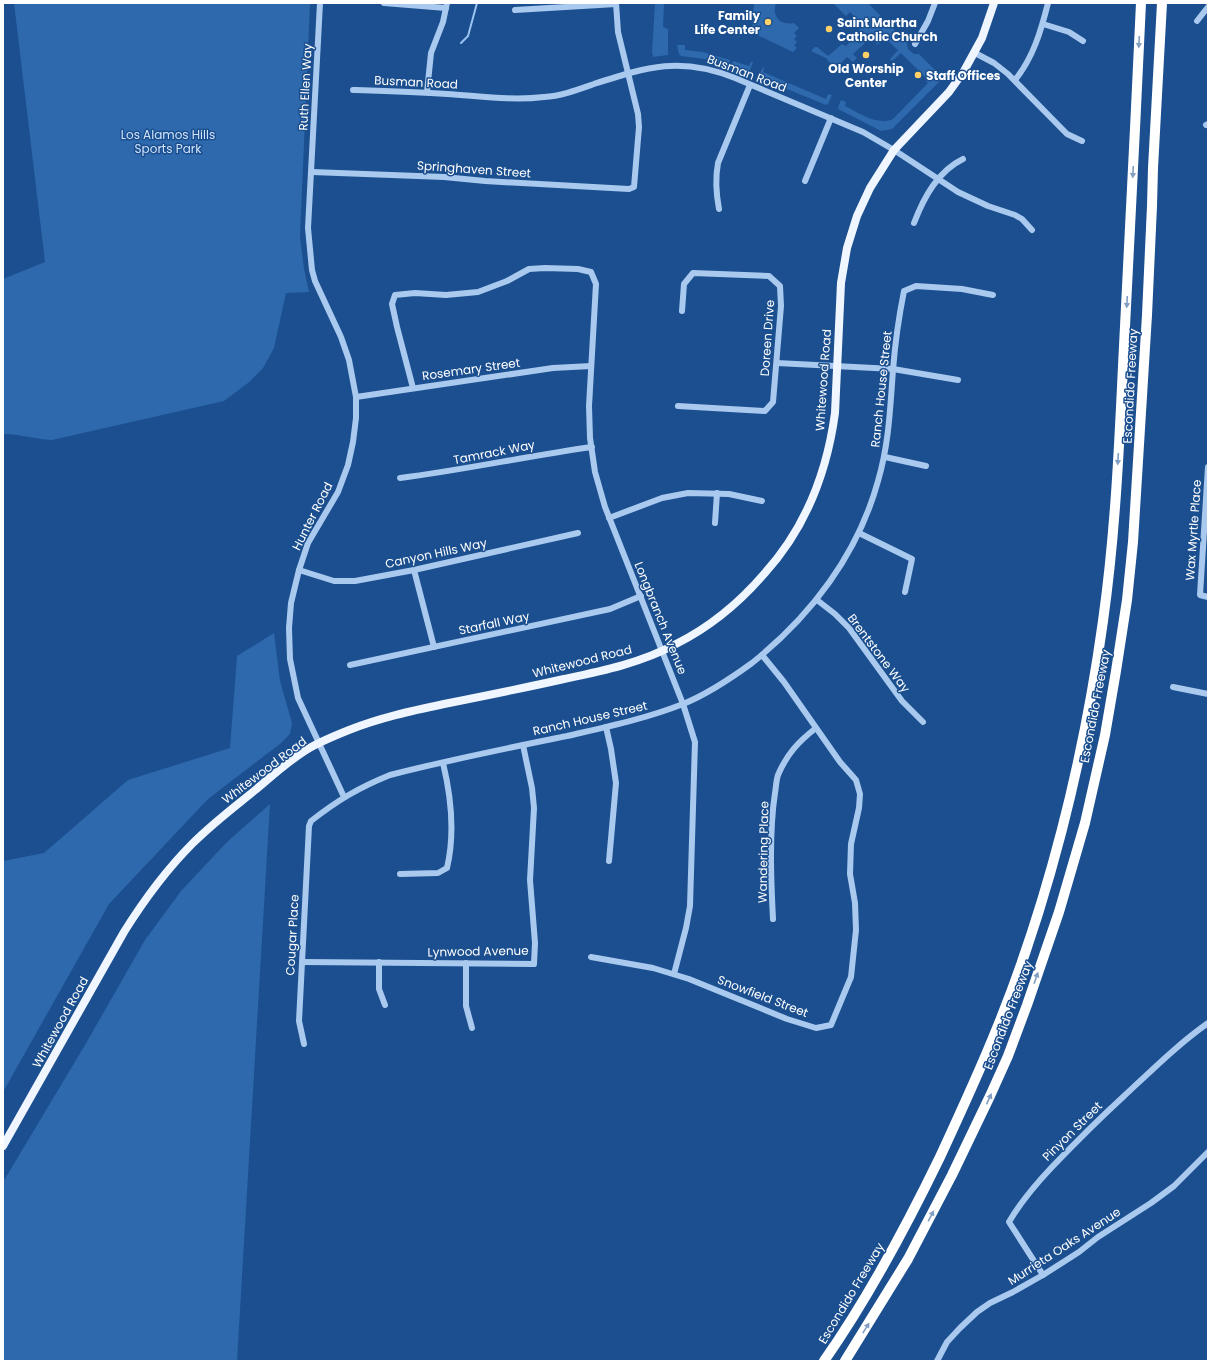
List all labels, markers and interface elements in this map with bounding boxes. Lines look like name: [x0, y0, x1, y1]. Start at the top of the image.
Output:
place label: Family Life Center: [694, 7, 760, 38]
place label: Saint Martha Catholic Church: [837, 14, 938, 45]
marker: Family Life Center: [763, 17, 773, 27]
marker: Saint Martha Catholic Church: [824, 24, 834, 34]
one-way arrow: [1136, 36, 1143, 48]
street label: Ruth Ellen Way: [294, 43, 316, 131]
street label: Busman Road: [705, 50, 789, 96]
marker: Old Worship Center: [861, 50, 871, 60]
place label: Old Worship Center: [828, 60, 904, 91]
place label: Staff Offices: [926, 67, 1001, 84]
marker: Staff Offices: [913, 70, 923, 80]
street label: Busman Road: [374, 71, 458, 93]
park label: Los Alamos Hills Sports Park: [121, 126, 215, 157]
street label: Springhaven Street: [416, 157, 532, 181]
one-way arrow: [1129, 166, 1136, 178]
one-way arrow: [1123, 296, 1130, 308]
street label: Doreen Drive: [756, 299, 778, 377]
street label: Escondido Freeway: [1118, 328, 1142, 444]
street label: Whitewood Road: [811, 329, 835, 431]
street label: Ranch House Street: [866, 330, 896, 448]
street label: Rosemary Street: [421, 354, 521, 384]
street label: Tamrack Way: [452, 436, 536, 468]
one-way arrow: [1115, 453, 1122, 465]
street label: Hunter Road: [288, 479, 336, 553]
street label: Wax Myrtle Place: [1181, 479, 1205, 581]
street label: Canyon Hills Way: [384, 534, 489, 572]
street label: Longbranch Avenue: [631, 559, 691, 677]
street label: Starfall Way: [457, 607, 531, 639]
street label: Brentstone Way: [844, 610, 914, 696]
street label: Whitewood Road: [531, 640, 633, 682]
street label: Escondido Freeway: [1076, 648, 1114, 764]
street label: Ranch House Street: [531, 697, 649, 739]
street label: Whitewood Road: [218, 733, 310, 807]
street label: Wandering Place: [754, 801, 772, 903]
street label: Cougar Place: [281, 894, 303, 976]
street label: Lynwood Avenue: [427, 942, 529, 960]
street label: Escondido Freeway: [979, 958, 1037, 1072]
street label: Snowfield Street: [715, 971, 811, 1021]
one-way arrow: [1033, 972, 1039, 984]
street label: Whitewood Road: [28, 973, 92, 1071]
one-way arrow: [986, 1094, 992, 1105]
street label: Pinyon Street: [1038, 1097, 1106, 1165]
street label: Murrieta Oaks Avenue: [1004, 1203, 1124, 1289]
one-way arrow: [927, 1210, 934, 1222]
street label: Escondido Freeway: [814, 1239, 888, 1347]
one-way arrow: [862, 1322, 869, 1334]

